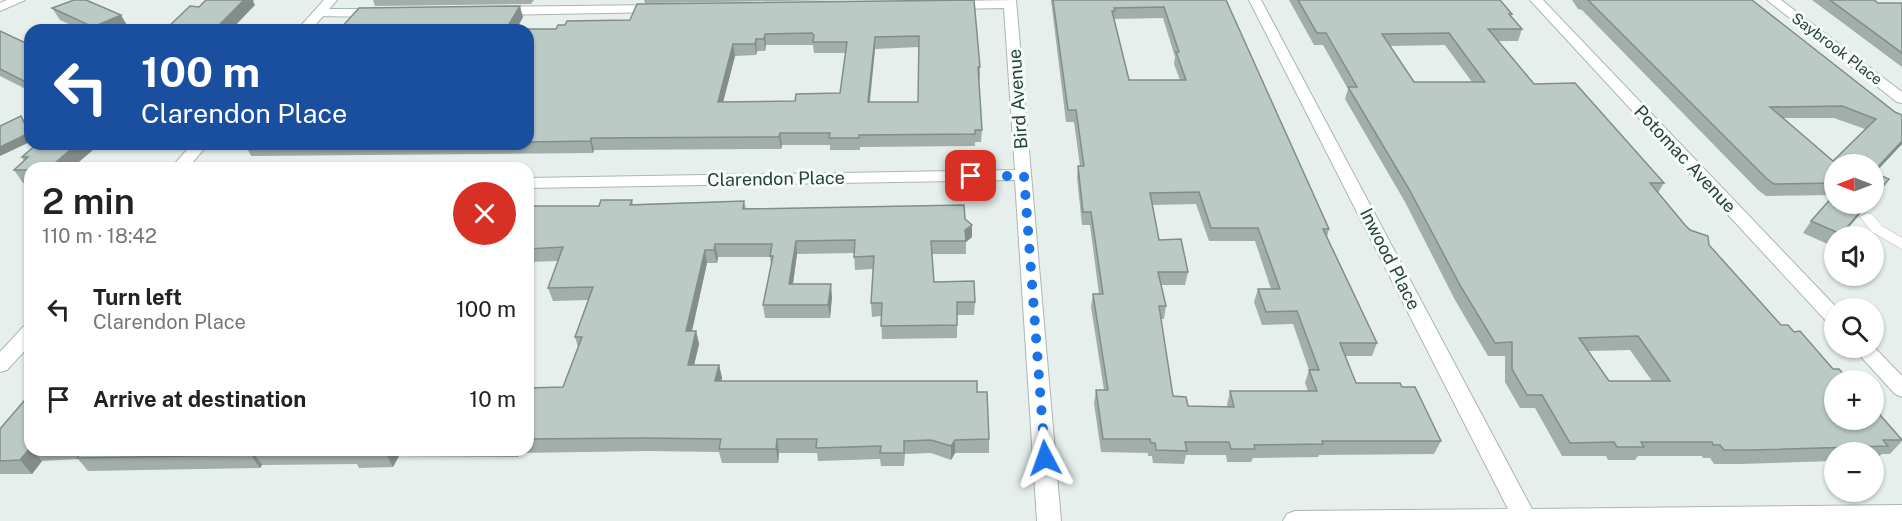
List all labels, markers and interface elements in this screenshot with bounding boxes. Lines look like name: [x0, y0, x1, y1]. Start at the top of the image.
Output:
street label: Saybrook Place: [1789, 9, 1886, 88]
text: 100 m: [141, 47, 260, 96]
icon: left: [42, 48, 120, 126]
street label: Bird Avenue: [1004, 48, 1031, 150]
text: Clarendon Place: [141, 97, 347, 129]
street label: Potomac Avenue: [1630, 101, 1741, 217]
pin: [945, 150, 996, 201]
north arrow: [1824, 154, 1884, 214]
map controls: [1824, 154, 1884, 502]
icon: arrive: [954, 159, 987, 192]
street label: Clarendon Place: [707, 167, 845, 190]
text: 2 min: [42, 180, 135, 222]
button: close: [453, 182, 516, 245]
street label: Inwood Place: [1356, 204, 1425, 313]
text: 110 m · 18:42: [42, 224, 157, 248]
button: sound: [1824, 226, 1884, 286]
text: Turn left: [93, 284, 182, 310]
icon: left: [42, 293, 75, 326]
text: 100 m: [456, 296, 516, 322]
button: search: [1824, 298, 1884, 358]
text: Clarendon Place: [93, 310, 246, 334]
button: +: [1824, 370, 1884, 430]
icon: arrive: [42, 383, 75, 416]
text: Arrive at destination: [93, 386, 306, 412]
text: 10 m: [469, 386, 516, 412]
position arrow: [1013, 426, 1077, 490]
button: −: [1824, 442, 1884, 502]

